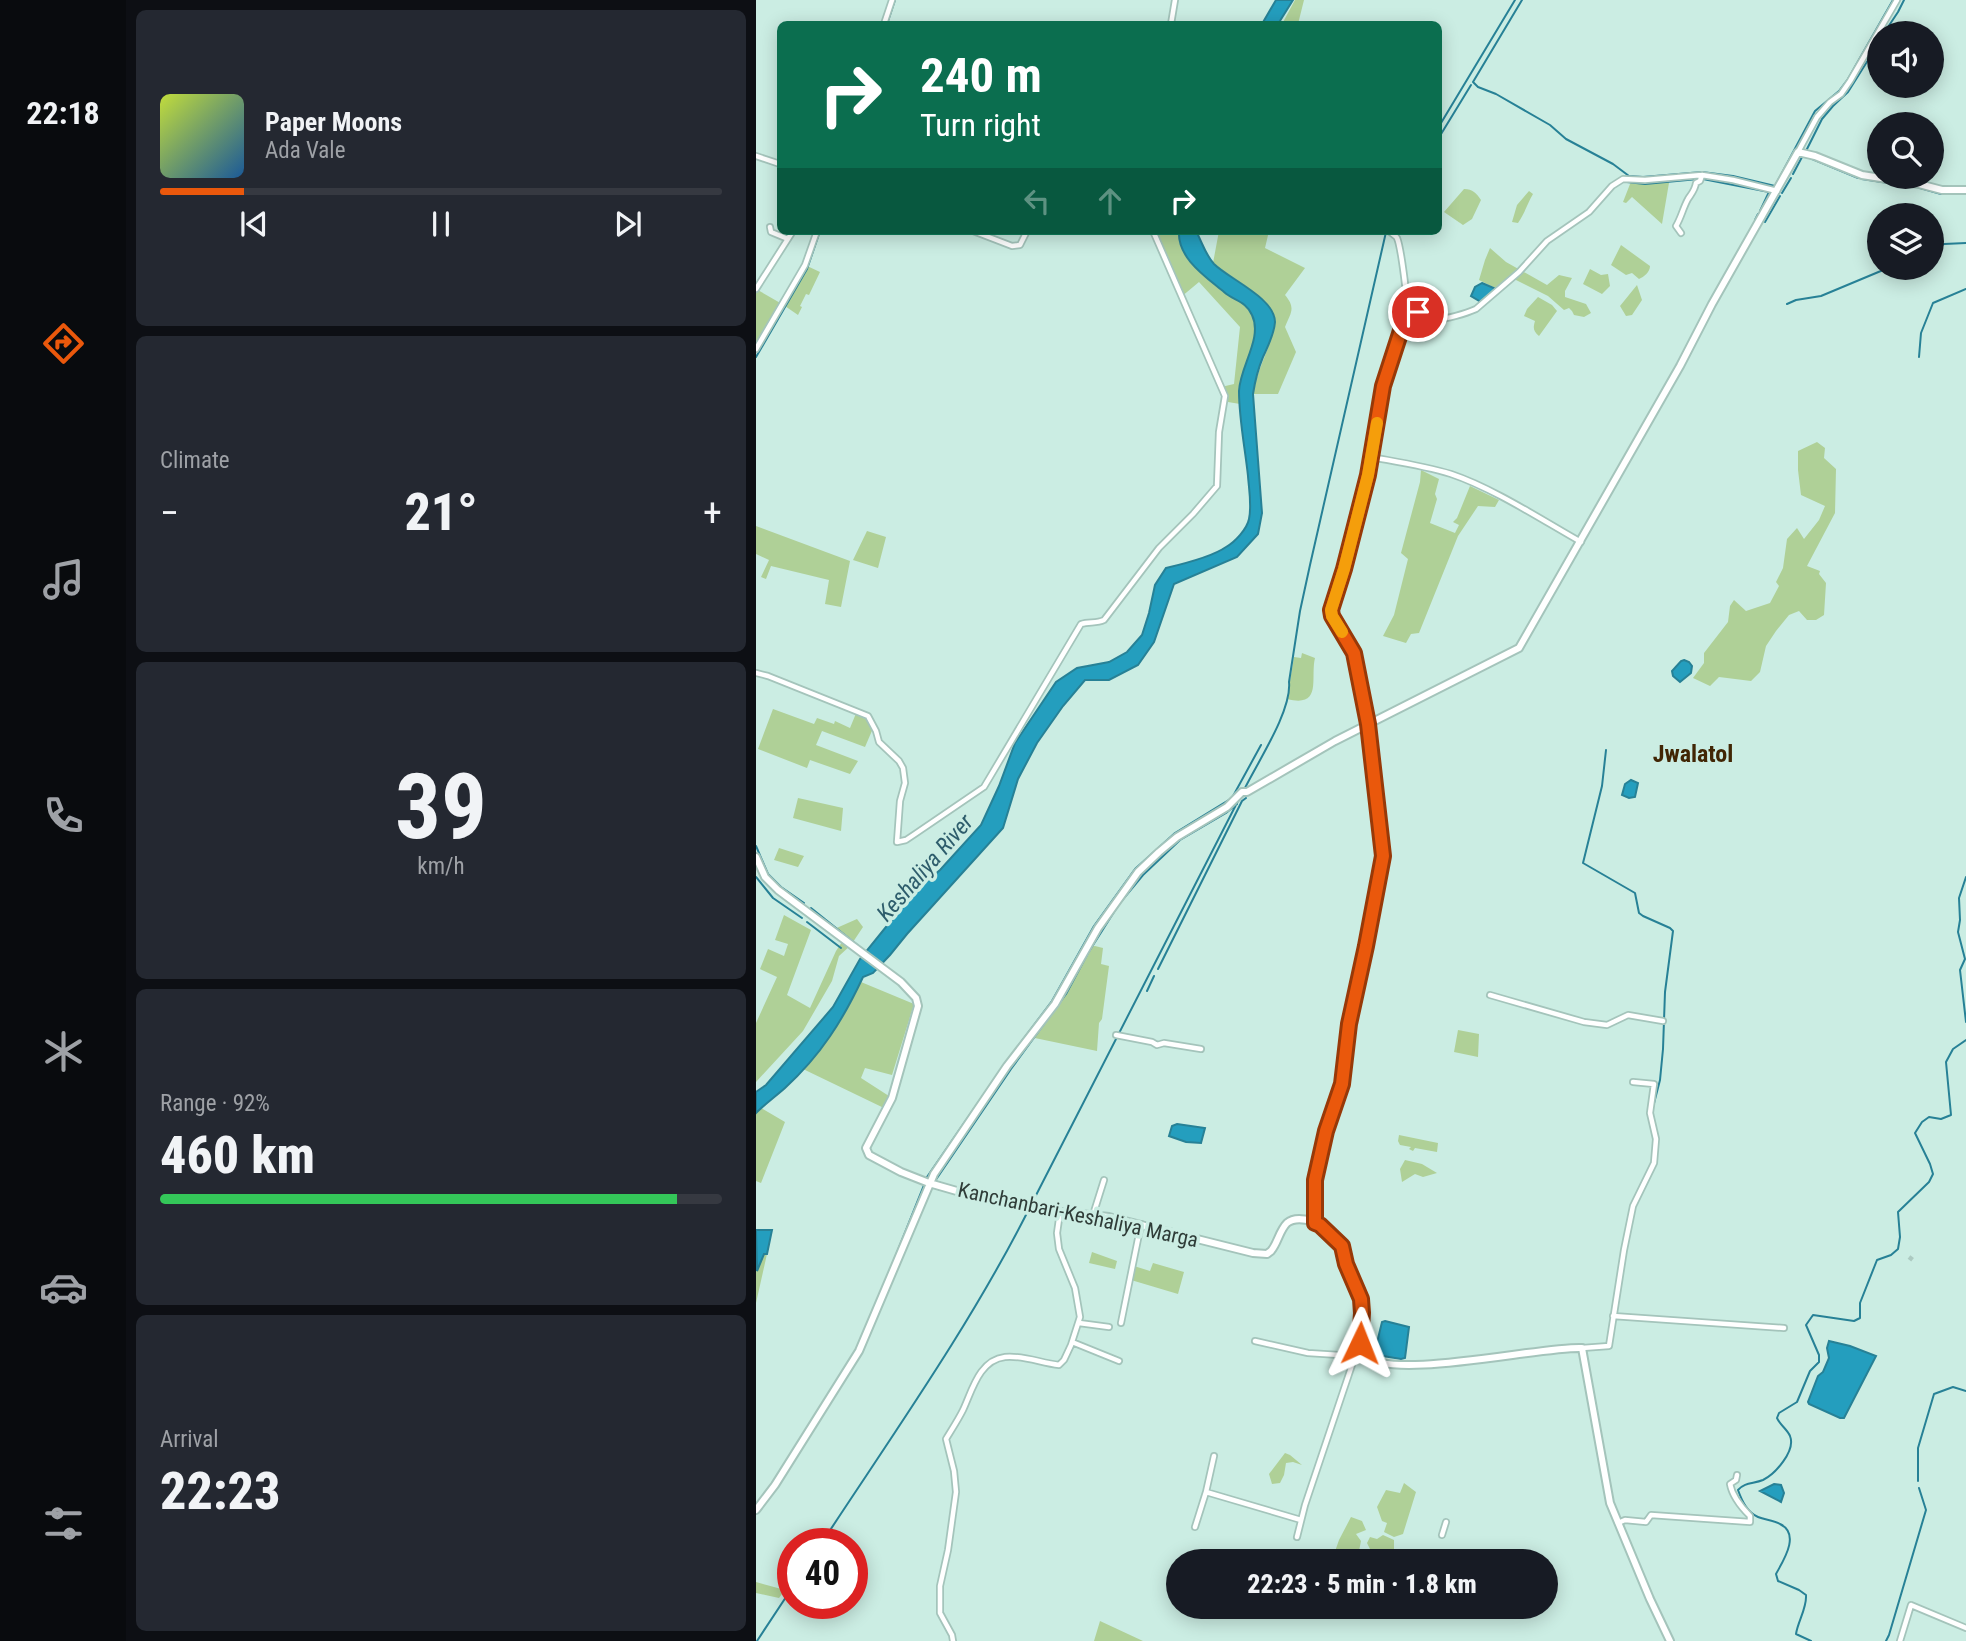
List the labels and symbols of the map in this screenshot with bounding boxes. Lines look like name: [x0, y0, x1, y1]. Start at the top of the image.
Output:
pin: [1388, 282, 1448, 342]
district label: Jwalatol: [1653, 740, 1733, 768]
water label: Keshaliya River: [871, 808, 980, 927]
street label: Kanchanbari-Keshaliya Marga: [956, 1178, 1200, 1252]
position arrow: [1323, 1306, 1397, 1380]
speed limit sign: 40: [777, 1528, 868, 1619]

